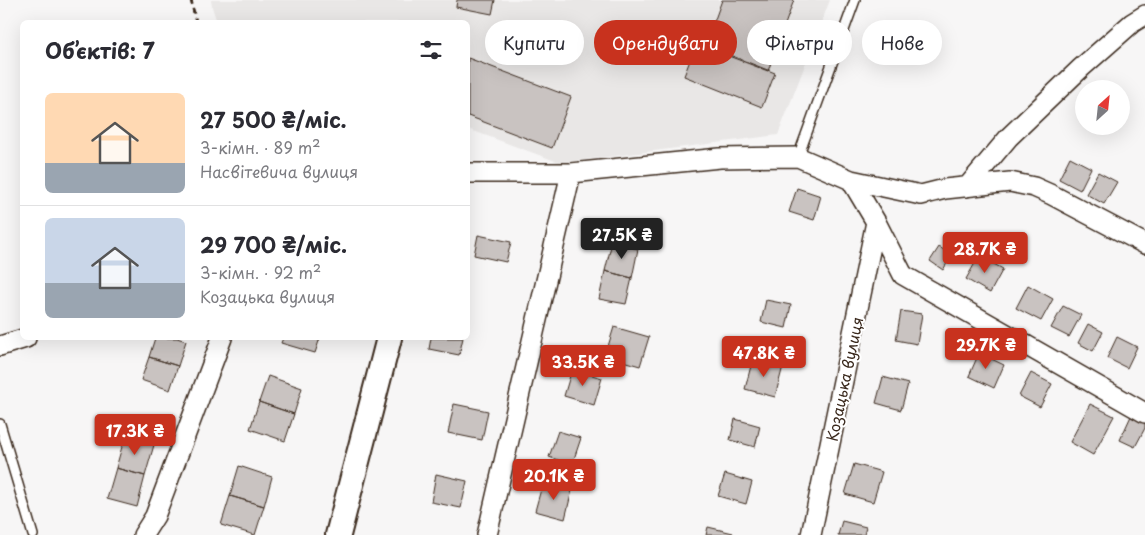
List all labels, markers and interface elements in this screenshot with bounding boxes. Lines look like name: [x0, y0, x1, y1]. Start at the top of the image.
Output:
chip: Купити: [485, 20, 584, 65]
chip: Орендувати: [594, 20, 737, 65]
chip: Фільтри: [747, 20, 852, 65]
chip: Нове: [862, 20, 942, 65]
text: Об’єктів: 7: [45, 34, 155, 66]
icon: filters: [417, 36, 445, 64]
north arrow: [1075, 80, 1130, 135]
map controls: [1075, 80, 1130, 135]
text: 27 500 ₴/міс.: [200, 103, 347, 135]
icon: home: [85, 113, 145, 173]
text: 3-кімн. · 89 m²: [200, 135, 320, 159]
text: Насвітевича вулиця: [200, 159, 358, 183]
pin: 27.5K ₴: [576, 218, 668, 260]
text: 27.5K ₴: [592, 222, 652, 246]
text: 29 700 ₴/міс.: [200, 228, 347, 260]
pin: 28.7K ₴: [939, 232, 1031, 274]
text: 28.7K ₴: [954, 236, 1016, 260]
icon: home: [85, 238, 145, 298]
text: 3-кімн. · 92 m²: [200, 260, 321, 284]
text: Козацька вулиця: [200, 284, 335, 308]
street label: Козацька вулиця: [820, 315, 868, 443]
pin: 29.7K ₴: [940, 328, 1032, 370]
text: 29.7K ₴: [956, 332, 1016, 356]
pin: 47.8K ₴: [718, 336, 810, 378]
text: 47.8K ₴: [733, 340, 795, 364]
pin: 33.5K ₴: [537, 344, 629, 387]
text: 33.5K ₴: [552, 349, 615, 373]
pin: 17.3K ₴: [89, 414, 181, 456]
text: 17.3K ₴: [106, 418, 164, 442]
pin: 20.1K ₴: [508, 458, 600, 501]
text: 20.1K ₴: [524, 463, 584, 487]

